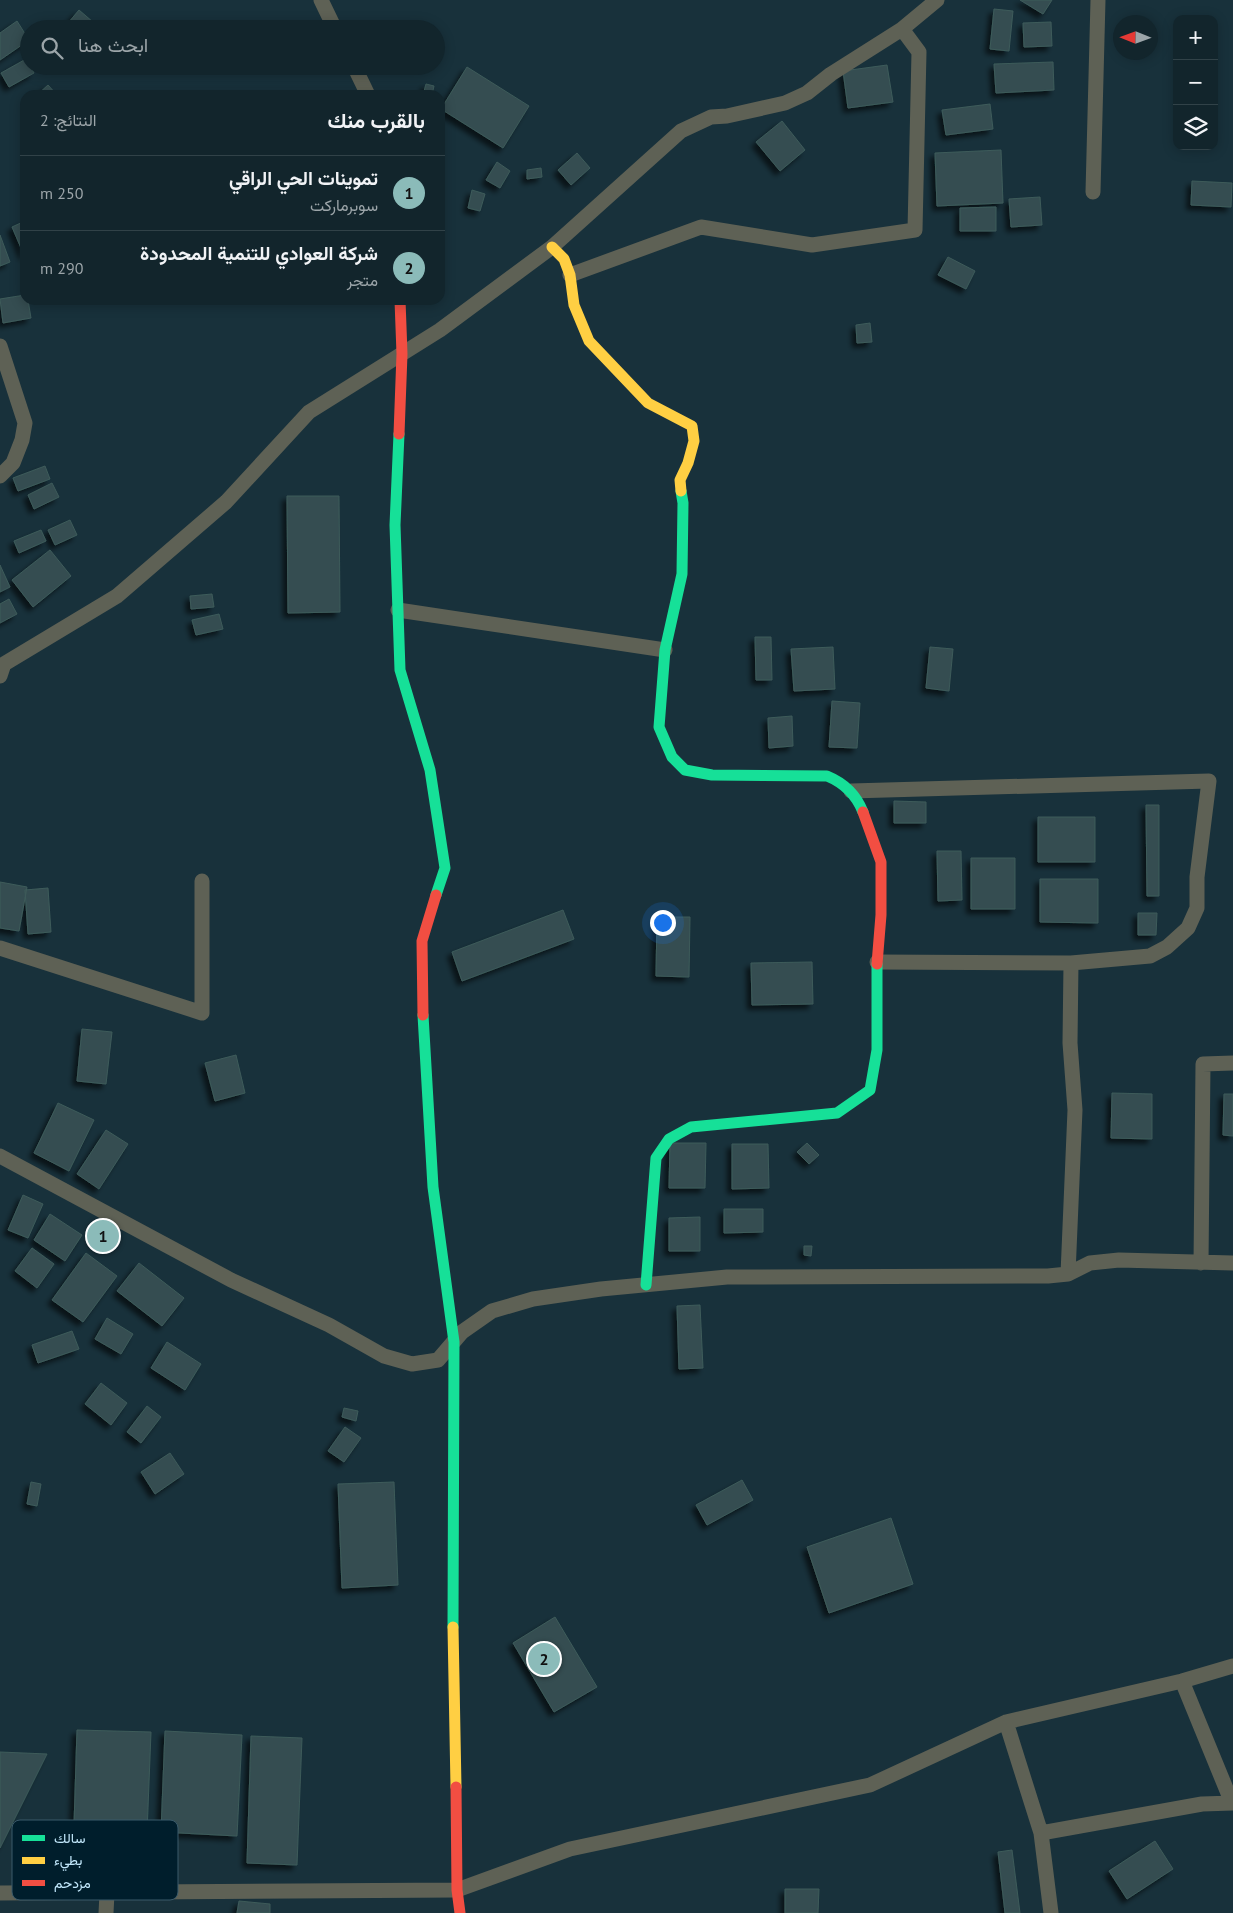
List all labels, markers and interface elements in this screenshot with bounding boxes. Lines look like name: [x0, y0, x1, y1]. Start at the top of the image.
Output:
north arrow: [1113, 15, 1158, 60]
map controls: [1173, 15, 1218, 150]
button: +: [1173, 15, 1218, 60]
search box: [20, 20, 445, 75]
text: ابحث هنا: [78, 33, 148, 57]
icon: search: [38, 34, 66, 62]
button: −: [1173, 60, 1218, 105]
button: layers: [1173, 105, 1218, 150]
text: بالقرب منك: [327, 107, 425, 134]
text: النتائج: 2: [40, 110, 96, 130]
text: تموينات الحي الراقي: [229, 166, 378, 190]
text: 250 m: [40, 183, 83, 203]
text: 1: [404, 183, 414, 203]
text: سوبرماركت: [310, 195, 378, 215]
text: شركة العوادي للتنمية المحدودة: [140, 241, 378, 265]
text: 290 m: [40, 258, 83, 278]
text: 2: [404, 258, 414, 278]
text: متجر: [347, 270, 378, 290]
your location: [650, 910, 676, 936]
pin: 1: [87, 1217, 119, 1255]
pin: 2: [528, 1640, 560, 1678]
legend: [12, 1820, 178, 1900]
text: سالك: [54, 1829, 85, 1847]
text: بطيء: [54, 1851, 82, 1872]
text: مزدحم: [54, 1874, 91, 1892]

